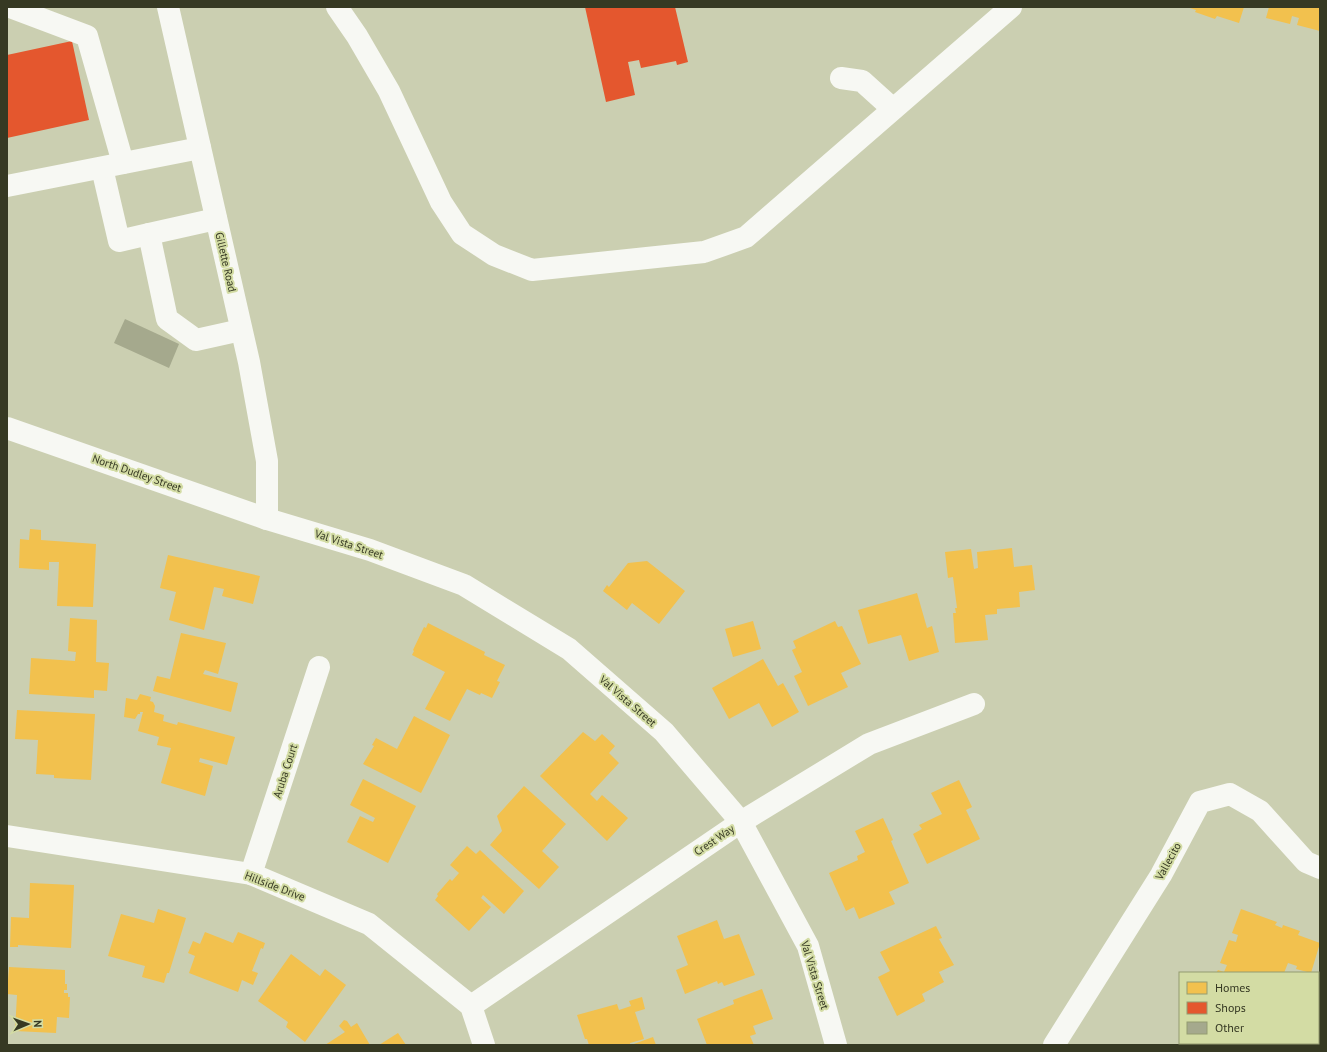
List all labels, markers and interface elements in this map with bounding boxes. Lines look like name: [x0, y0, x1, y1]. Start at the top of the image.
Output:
street label: Gillette Road: [212, 231, 240, 293]
street label: North Dudley Street: [91, 451, 184, 495]
street label: Val Vista Street: [312, 526, 385, 562]
street label: Val Vista Street: [596, 672, 660, 730]
street label: Aruba Court: [270, 742, 300, 800]
street label: Crest Way: [691, 821, 738, 859]
street label: Vallecito: [1152, 840, 1184, 883]
street label: Hillside Drive: [243, 868, 308, 904]
street label: Val Vista Street: [798, 938, 832, 1011]
legend: [1179, 972, 1319, 1044]
text: Homes: [1215, 980, 1250, 995]
text: Shops: [1215, 1000, 1246, 1015]
north arrow: [8, 1004, 48, 1044]
text: N: [31, 1020, 45, 1028]
text: Other: [1215, 1020, 1244, 1035]

